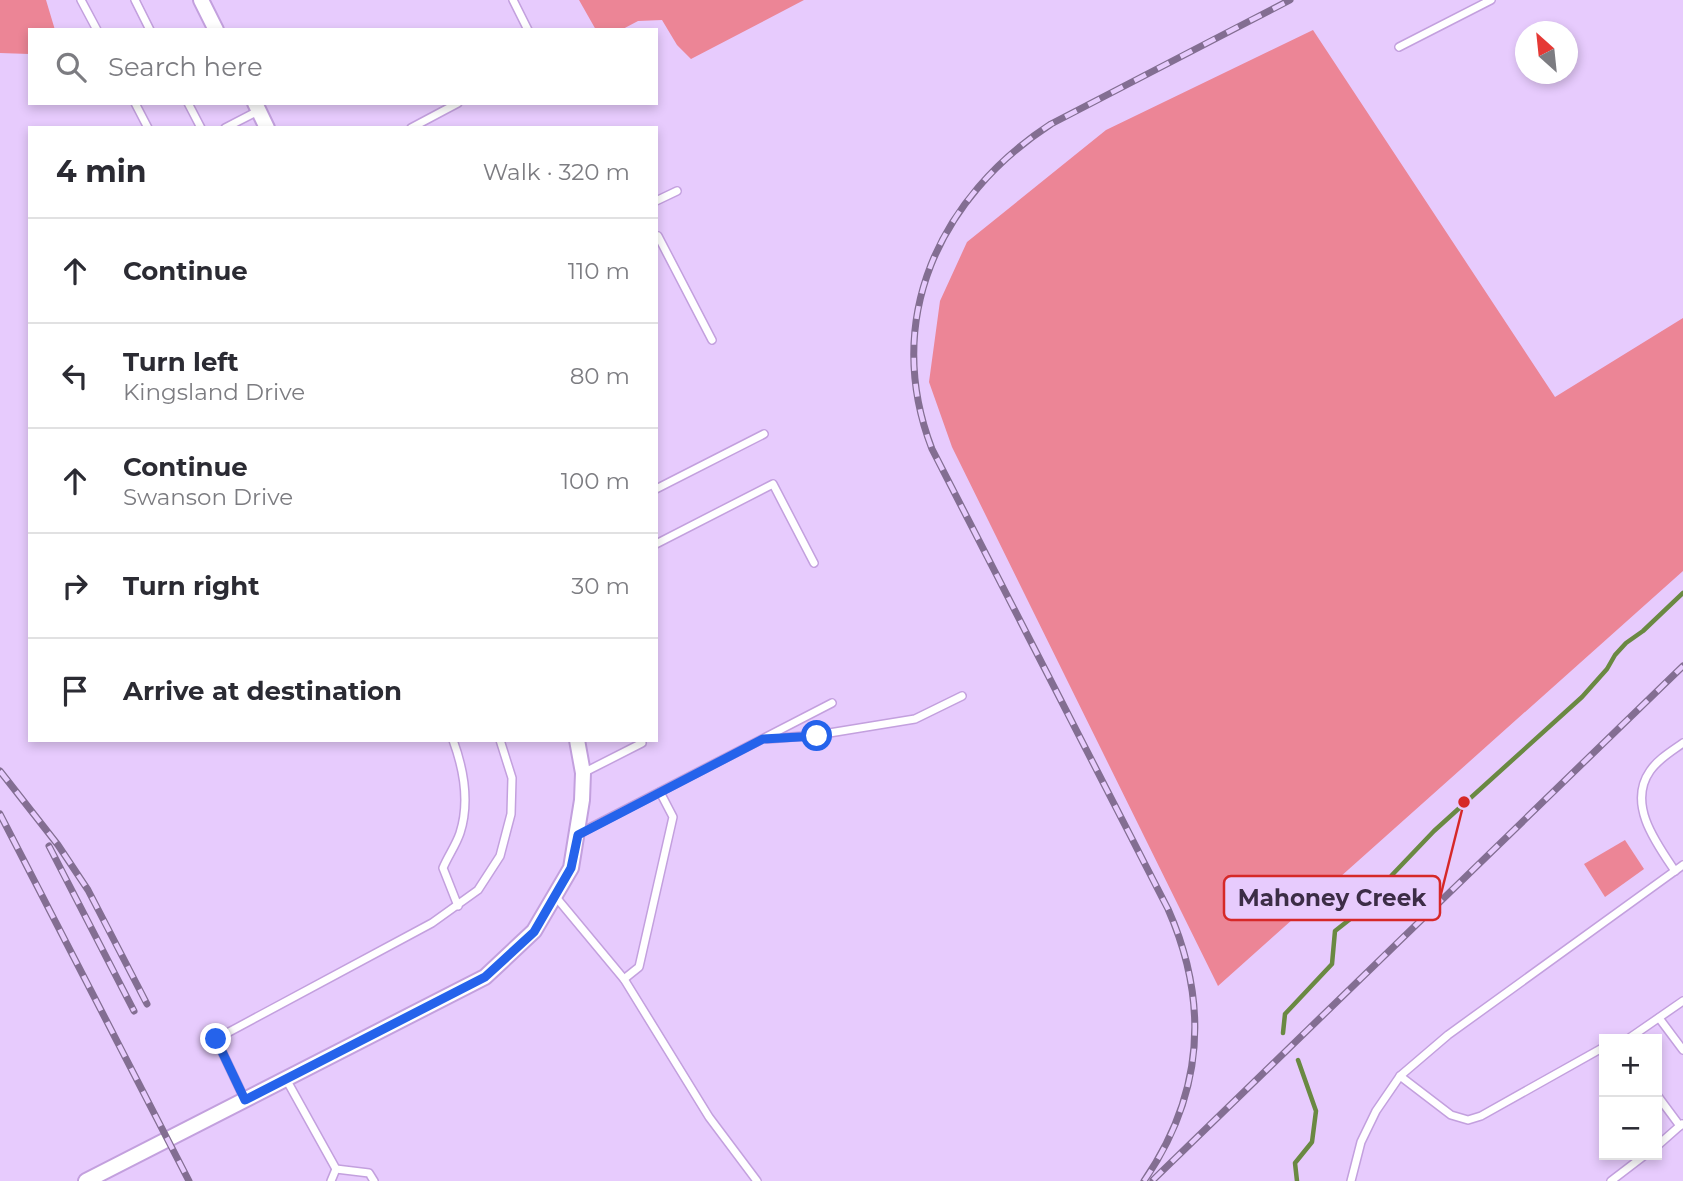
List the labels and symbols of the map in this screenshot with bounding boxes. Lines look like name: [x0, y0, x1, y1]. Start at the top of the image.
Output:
north arrow: [1515, 21, 1578, 84]
route start: [801, 720, 832, 751]
callout: Mahoney Creek: [1224, 876, 1440, 920]
text: Mahoney Creek: [1238, 884, 1427, 912]
route end: [200, 1023, 231, 1054]

